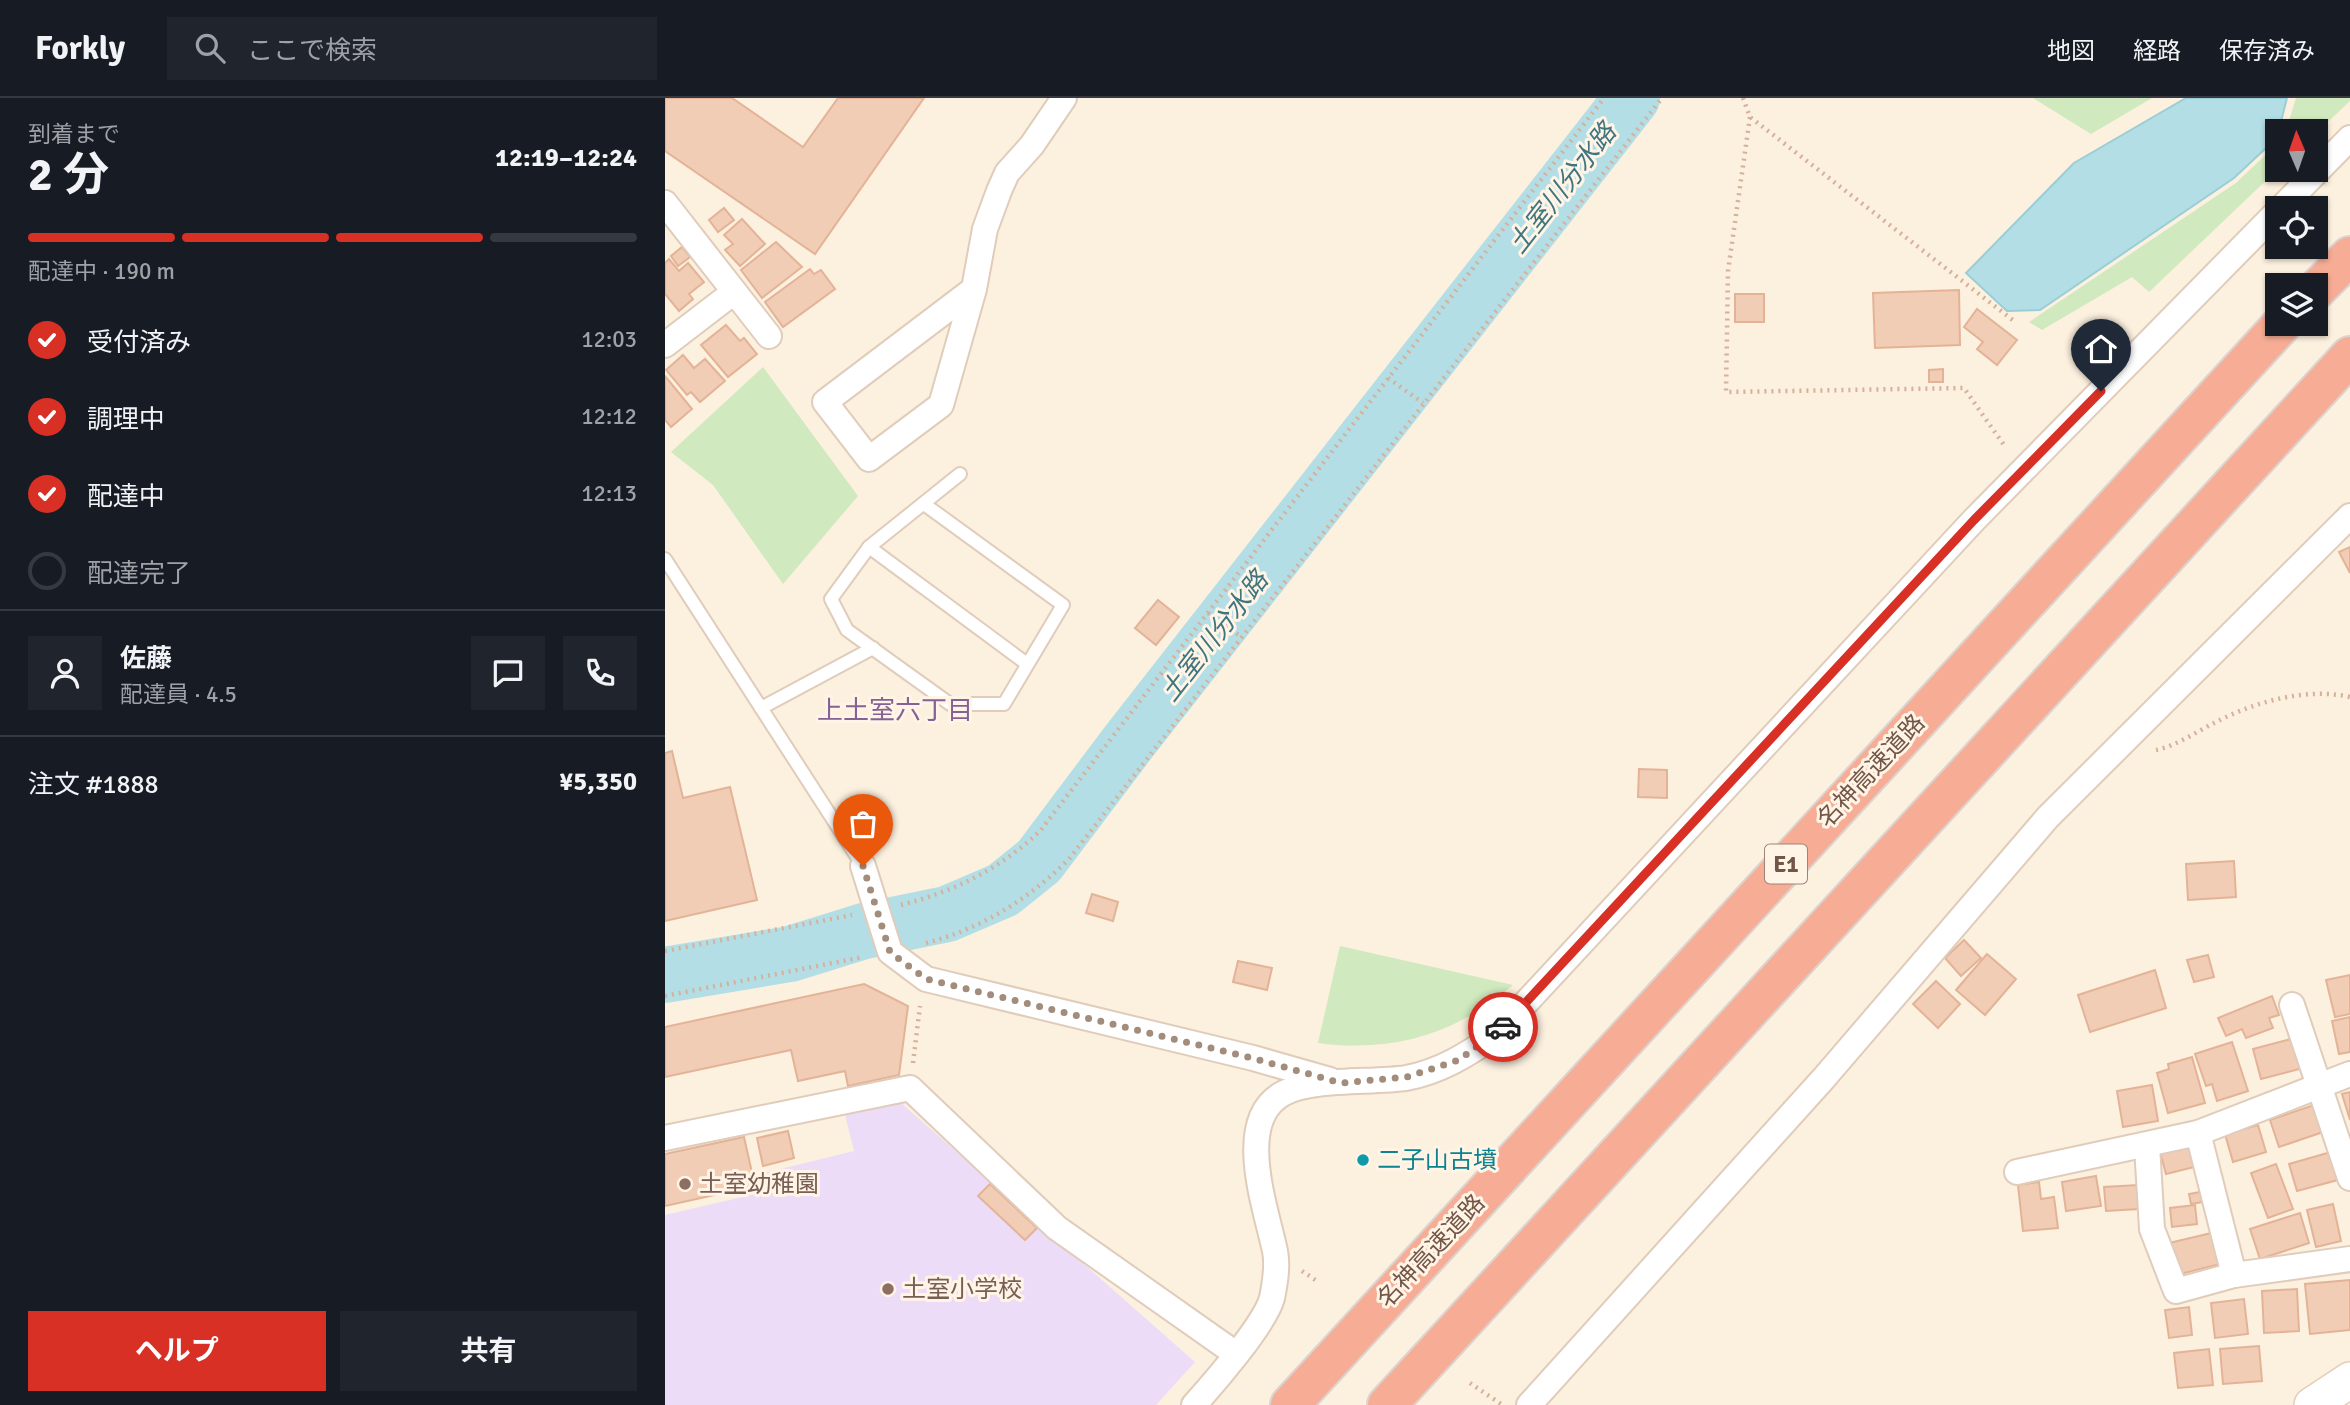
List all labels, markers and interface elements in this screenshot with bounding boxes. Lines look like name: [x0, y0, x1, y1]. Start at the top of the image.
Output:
search box: [167, 17, 657, 80]
text: Forkly: [35, 28, 125, 69]
icon: search: [191, 29, 229, 67]
text: ここで検索: [247, 35, 377, 67]
text: 地図: [2047, 36, 2095, 66]
text: 経路: [2133, 36, 2181, 66]
text: 保存済み: [2219, 36, 2315, 66]
water label: 土室川分水路: [1502, 116, 1625, 260]
north arrow: [2265, 119, 2327, 182]
map controls: [2265, 119, 2328, 336]
text: 到着まで: [28, 120, 120, 149]
text: 12:19–12:24: [495, 142, 637, 174]
text: 2 分: [28, 147, 109, 203]
button: locate: [2265, 196, 2328, 259]
text: 配達中 · 190 m: [28, 257, 175, 286]
button: layers: [2265, 273, 2328, 336]
pin: [2071, 319, 2131, 391]
icon: check: [28, 321, 66, 359]
text: 12:03: [581, 325, 637, 354]
text: 受付済み: [87, 327, 191, 359]
icon: home: [2082, 330, 2120, 368]
icon: check: [28, 398, 66, 436]
text: 12:12: [581, 402, 637, 431]
text: 調理中: [87, 404, 165, 436]
icon: check: [28, 475, 66, 513]
text: 12:13: [581, 479, 637, 508]
text: 配達中: [87, 481, 165, 513]
text: 配達完了: [87, 558, 191, 590]
water label: 土室川分水路: [1154, 564, 1277, 708]
button: person: [28, 636, 102, 710]
button: chat: [471, 636, 545, 710]
button: phone: [563, 636, 637, 710]
text: 佐藤: [120, 643, 172, 675]
text: 配達員 · 4.5: [120, 680, 237, 709]
district label: 上土室六丁目: [817, 695, 973, 727]
street label: 名神高速道路: [1811, 708, 1931, 834]
text: ¥5,350: [559, 766, 637, 798]
text: 注文 #1888: [28, 769, 159, 801]
pin: [833, 794, 893, 866]
icon: bag: [844, 805, 882, 843]
road number: E1: [1765, 844, 1807, 884]
courier: [1468, 992, 1538, 1062]
icon: car: [1484, 1008, 1522, 1046]
place label: 二子山古墳: [1377, 1145, 1497, 1175]
marker: 二子山古墳: [1355, 1152, 1371, 1168]
place label: 土室幼稚園: [699, 1169, 819, 1199]
marker: 土室幼稚園: [677, 1176, 693, 1192]
street label: 名神高速道路: [1371, 1188, 1491, 1314]
place label: 土室小学校: [902, 1274, 1022, 1304]
marker: 土室小学校: [880, 1281, 896, 1297]
button: ヘルプ: [28, 1311, 326, 1391]
button: 共有: [340, 1311, 637, 1391]

